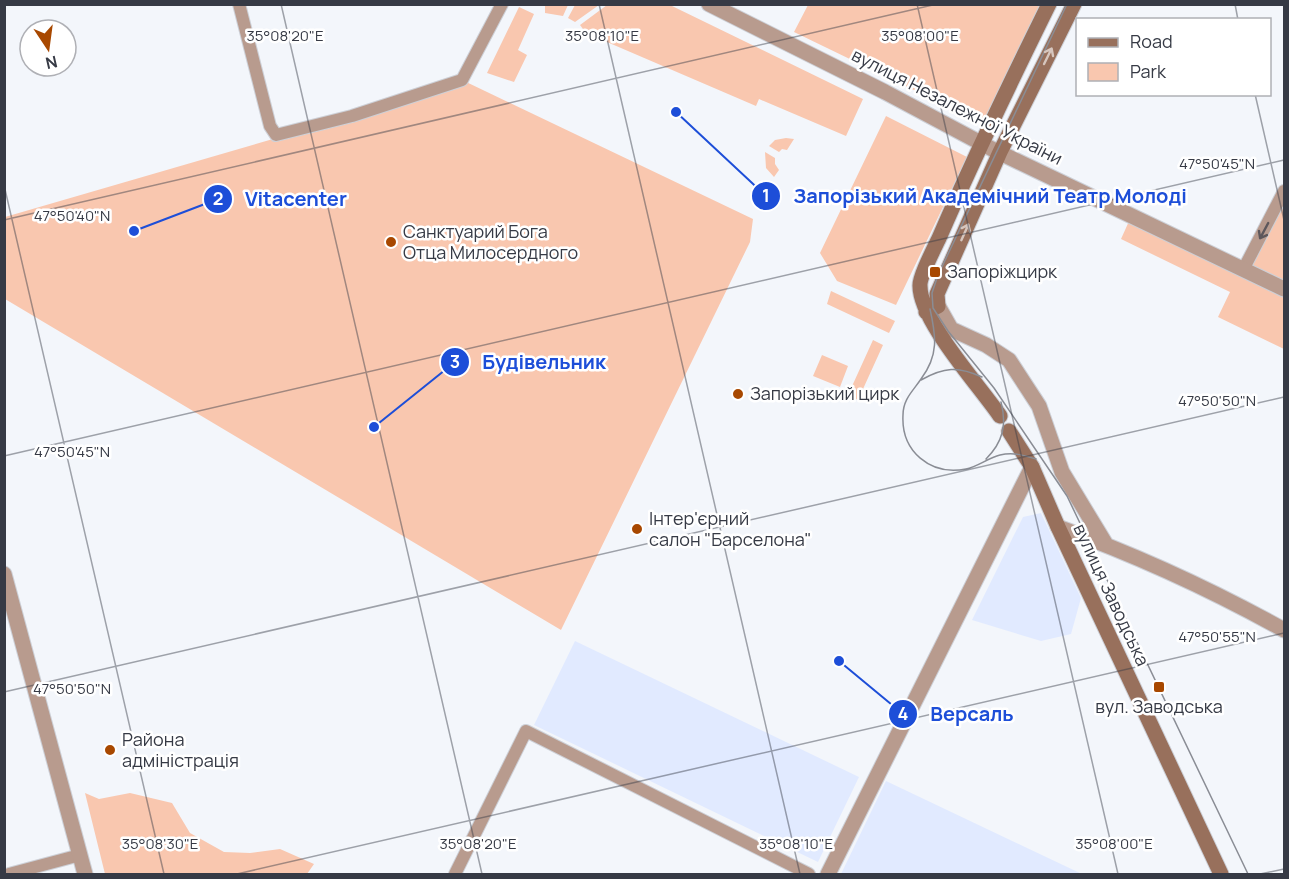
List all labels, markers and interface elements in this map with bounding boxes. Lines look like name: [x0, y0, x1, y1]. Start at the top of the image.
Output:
north arrow: [18, 18, 78, 78]
legend: [1076, 18, 1271, 96]
text: 35°08'20"E: [247, 25, 323, 46]
text: 35°08'10"E: [565, 25, 639, 46]
text: 35°08'00"E: [881, 25, 959, 46]
text: Road: [1130, 29, 1173, 53]
street label: вулиця Незалежної України: [848, 42, 1067, 170]
one-way arrow: [1042, 48, 1054, 65]
text: N: [43, 51, 59, 75]
text: Park: [1130, 59, 1167, 83]
text: 47°50'45"N: [1179, 153, 1255, 174]
callout: Запорізький Академічний Театр Молоді: [751, 177, 1199, 215]
callout: Vitacenter: [203, 180, 359, 218]
text: Запорізький Академічний Театр Молоді: [793, 182, 1187, 209]
text: 1: [762, 183, 770, 207]
text: Vitacenter: [245, 185, 347, 212]
text: 2: [213, 186, 223, 210]
text: 47°50'40"N: [34, 205, 110, 226]
place label: Санктуарий Бога Отца Милосердного: [403, 219, 578, 264]
one-way arrow: [1258, 221, 1269, 239]
one-way arrow: [959, 224, 971, 242]
marker: Санктуарий Бога Отца Милосердного: [384, 235, 398, 249]
place label: Запоріжцирк: [947, 259, 1058, 283]
marker: Запоріжцирк: [928, 265, 942, 279]
callout: Будівельник: [440, 343, 618, 381]
text: Будівельник: [482, 348, 607, 375]
text: 3: [450, 349, 460, 373]
place label: Запорізький цирк: [750, 381, 900, 405]
marker: Запорізький цирк: [731, 387, 745, 401]
text: 47°50'50"N: [1178, 390, 1256, 411]
text: 47°50'45"N: [34, 441, 110, 462]
place label: Інтер'єрний салон "Барселона": [649, 506, 812, 551]
street label: вулиця Заводська: [1068, 520, 1155, 670]
marker: Інтер'єрний салон "Барселона": [630, 522, 644, 536]
text: 47°50'55"N: [1178, 626, 1256, 647]
text: 47°50'50"N: [33, 678, 111, 699]
marker: вул. Заводська: [1152, 680, 1166, 694]
place label: вул. Заводська: [1095, 694, 1223, 718]
callout: Версаль: [888, 695, 1026, 733]
text: Версаль: [930, 700, 1014, 727]
text: 4: [898, 701, 909, 725]
place label: Района адміністрація: [122, 727, 239, 772]
marker: Района адміністрація: [103, 743, 117, 757]
text: 35°08'30"E: [122, 833, 198, 854]
text: 35°08'20"E: [440, 833, 516, 854]
text: 35°08'10"E: [759, 833, 833, 854]
text: 35°08'00"E: [1075, 833, 1153, 854]

